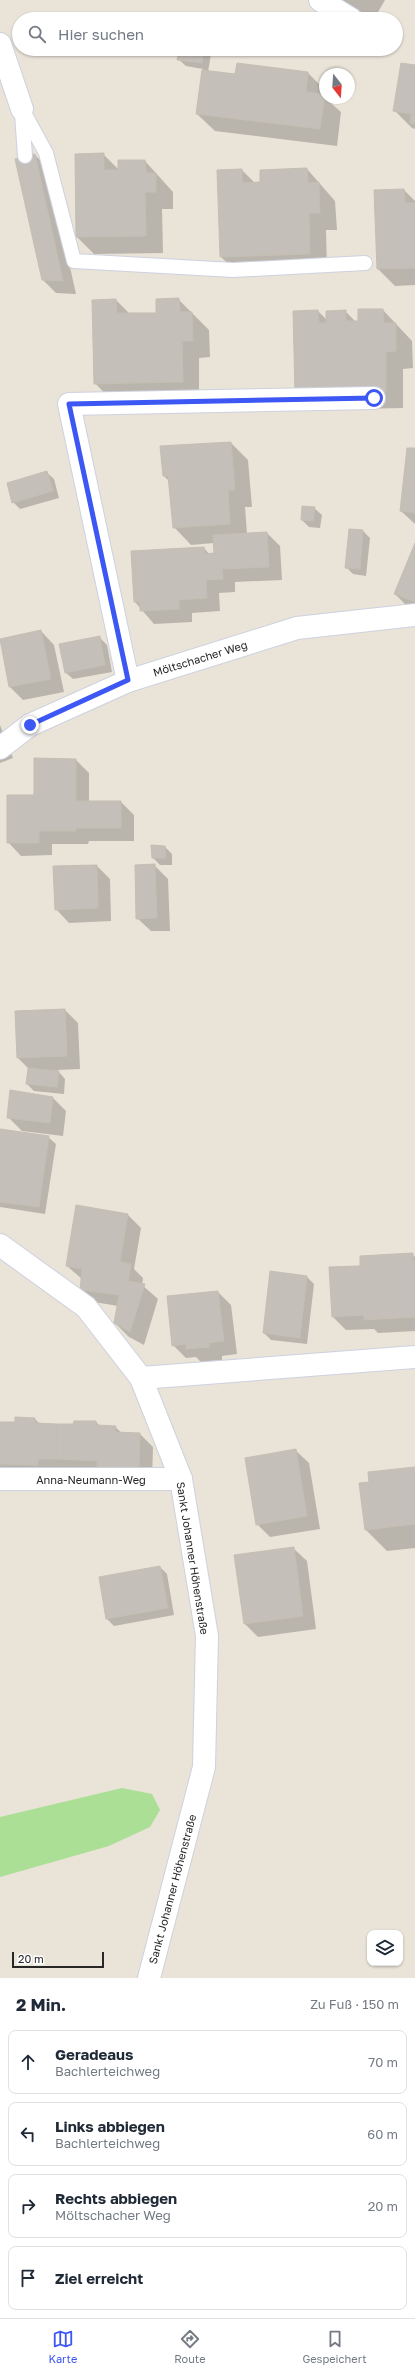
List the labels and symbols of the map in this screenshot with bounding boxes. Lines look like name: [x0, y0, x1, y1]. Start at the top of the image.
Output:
north arrow: [319, 68, 355, 104]
route start: [365, 389, 383, 407]
street label: Möltschacher Weg: [151, 637, 249, 679]
route end: [21, 716, 39, 734]
street label: Anna-Neumann-Weg: [36, 1473, 146, 1486]
street label: Sankt Johanner Höhenstraße: [174, 1481, 212, 1635]
street label: Sankt Johanner Höhenstraße: [146, 1813, 198, 1965]
scale bar: [12, 1950, 104, 1969]

